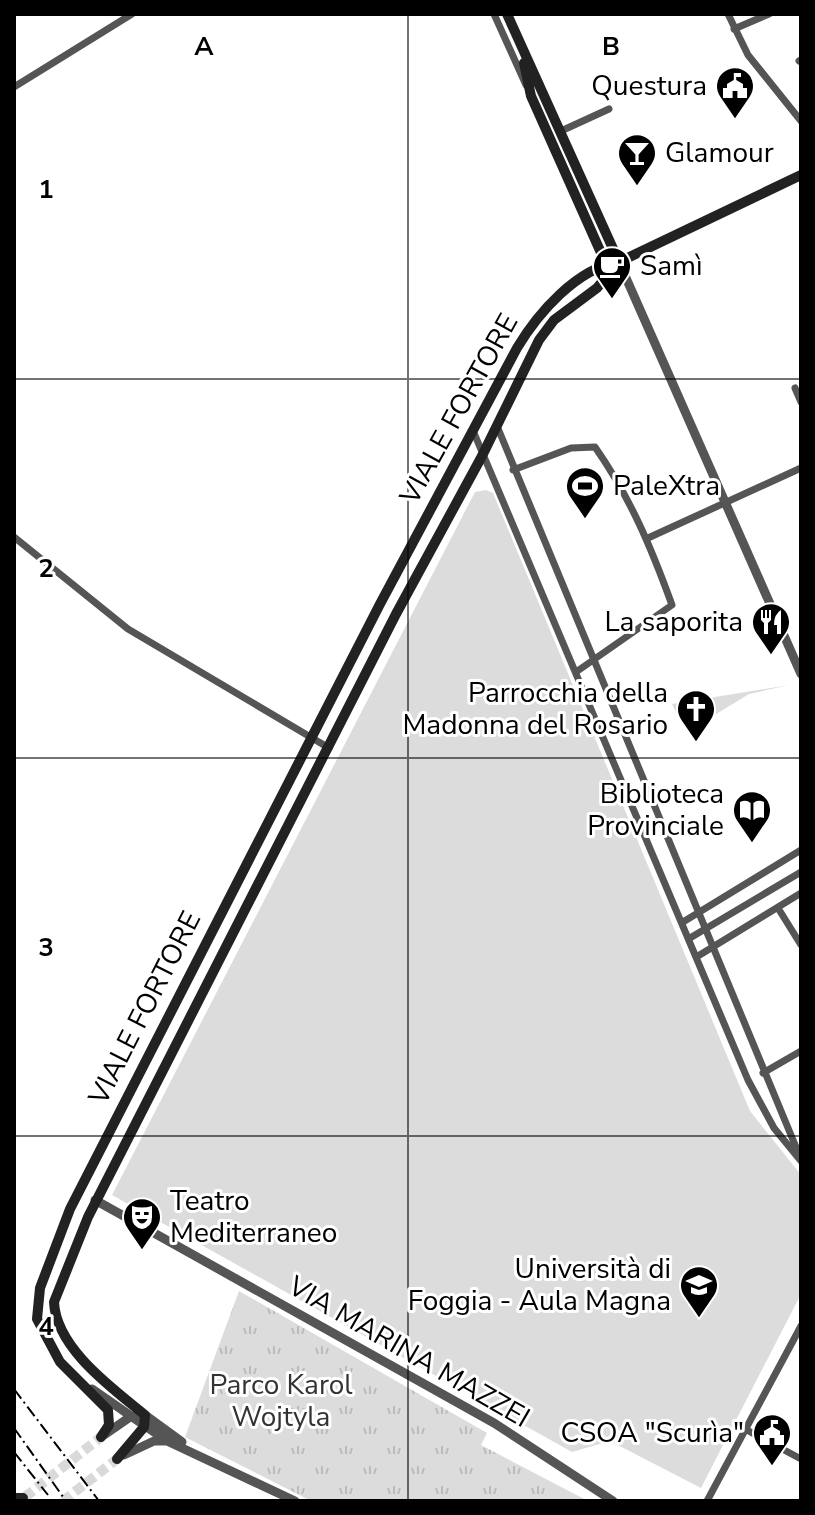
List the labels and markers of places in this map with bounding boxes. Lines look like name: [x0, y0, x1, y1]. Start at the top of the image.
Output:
public building icon: Questura: [714, 65, 756, 120]
place label: Questura: [591, 67, 707, 105]
bar icon: Glamour: [616, 132, 658, 187]
place label: Glamour: [665, 134, 774, 172]
cafe icon: Samì: [591, 245, 633, 300]
place label: Samì: [640, 247, 703, 285]
sports icon: PaleXtra: [564, 465, 606, 520]
place label: PaleXtra: [613, 467, 720, 505]
restaurant icon: La saporita: [750, 601, 792, 656]
place label: La saporita: [604, 603, 743, 641]
place label: Parrocchia della Madonna del Rosario: [402, 674, 668, 744]
church icon: Parrocchia della Madonna del Rosario: [675, 688, 717, 743]
place label: Biblioteca Provinciale: [587, 775, 724, 845]
library icon: Biblioteca Provinciale: [731, 789, 773, 844]
place label: Teatro Mediterraneo: [170, 1182, 337, 1252]
theatre icon: Teatro Mediterraneo: [121, 1196, 163, 1251]
place label: Università di Foggia - Aula Magna: [408, 1250, 671, 1320]
school or university icon: Università di Foggia - Aula Magna: [678, 1264, 720, 1319]
public building icon: CSOA "Scurìa": [751, 1412, 793, 1467]
place label: CSOA "Scurìa": [560, 1414, 744, 1452]

